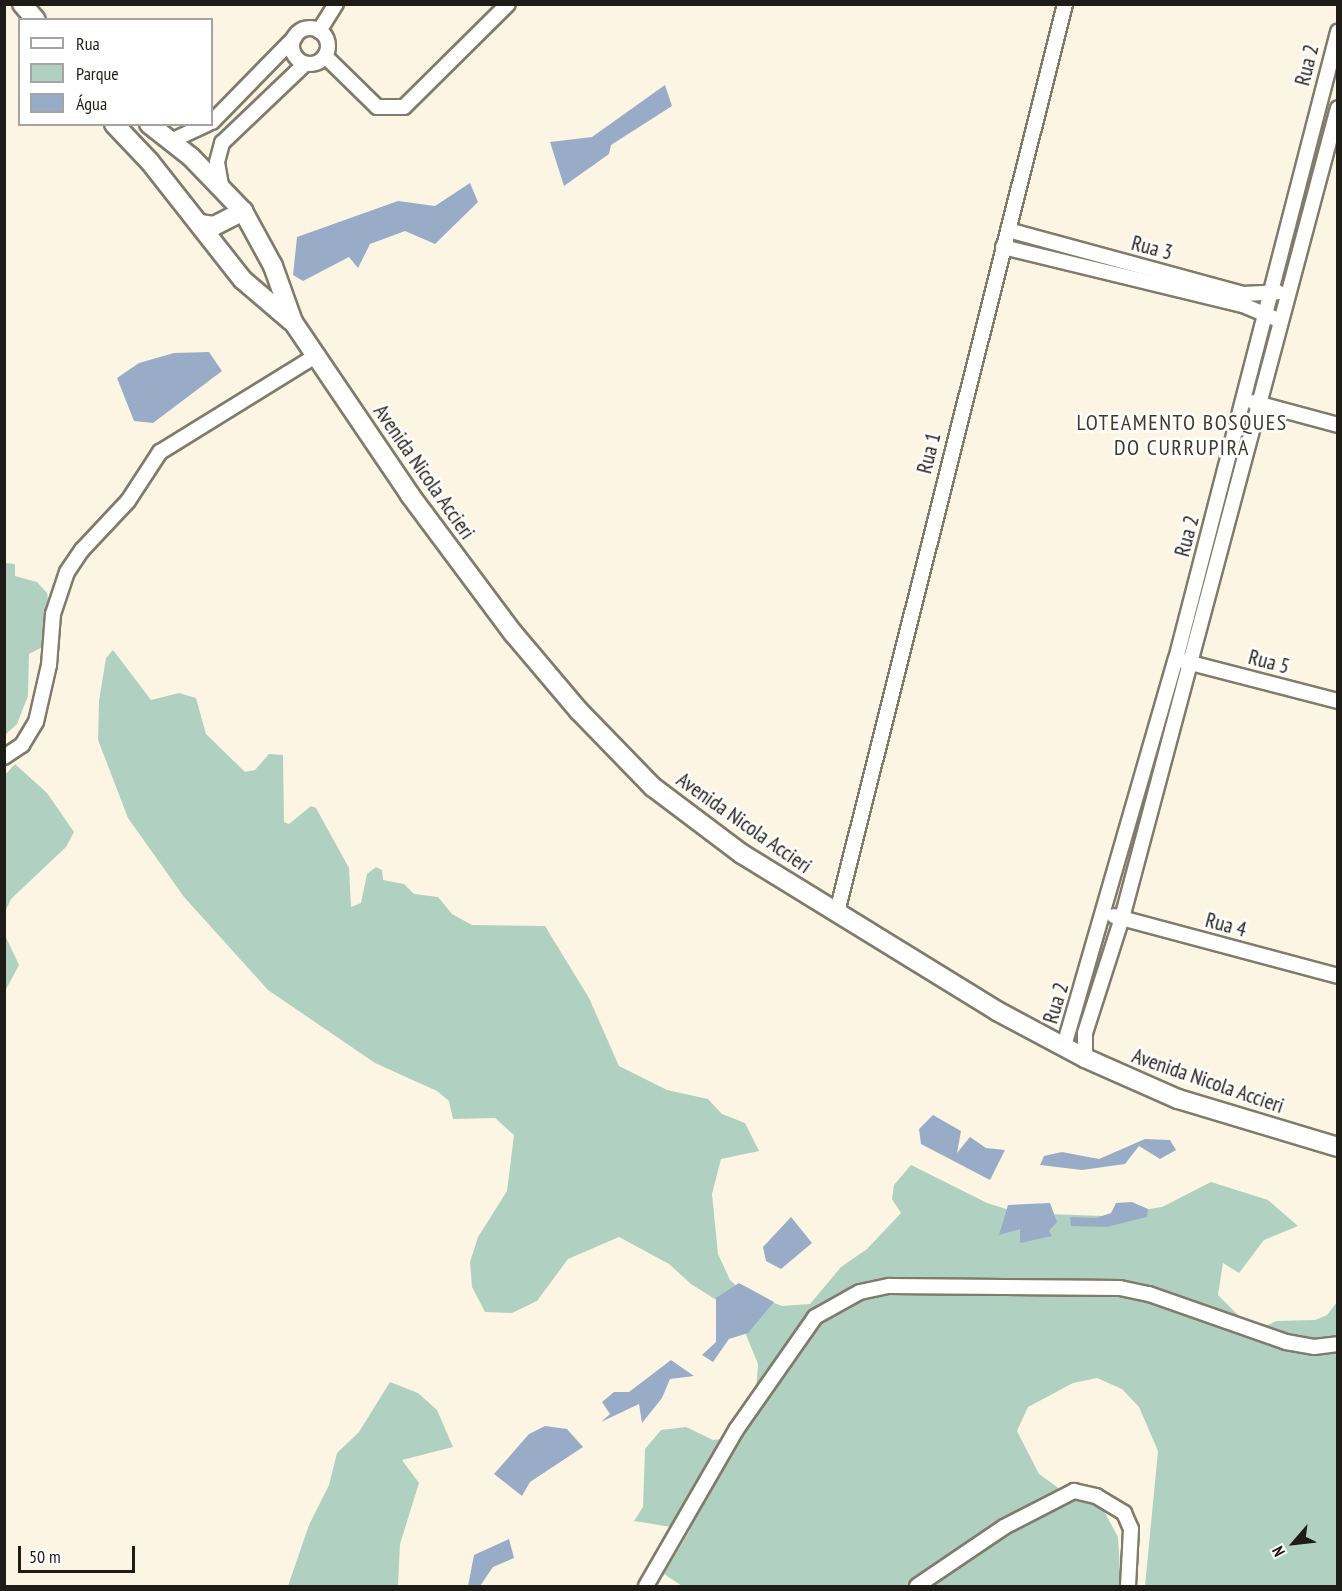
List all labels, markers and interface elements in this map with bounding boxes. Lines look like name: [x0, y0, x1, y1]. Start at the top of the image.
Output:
legend: [18, 18, 213, 126]
text: Rua: [76, 32, 100, 55]
street label: Rua 2: [1290, 42, 1324, 88]
text: Parque: [76, 62, 119, 85]
text: Água: [76, 92, 107, 115]
street label: Rua 3: [1129, 230, 1175, 266]
street label: Avenida Nicola Accieri: [368, 399, 480, 545]
district label: LOTEAMENTO BOSQUES DO CURRUPIRA: [1076, 409, 1288, 460]
street label: Rua 1: [912, 430, 946, 476]
street label: Rua 2: [1169, 513, 1205, 559]
street label: Rua 5: [1246, 644, 1292, 680]
street label: Avenida Nicola Accieri: [671, 767, 817, 879]
street label: Rua 4: [1203, 907, 1249, 943]
street label: Rua 2: [1038, 979, 1074, 1027]
street label: Avenida Nicola Accieri: [1129, 1043, 1287, 1119]
north arrow: [1264, 1513, 1324, 1573]
scale bar: [21, 1534, 138, 1572]
text: N: [1267, 1543, 1289, 1560]
text: 50 m: [29, 1545, 61, 1568]

